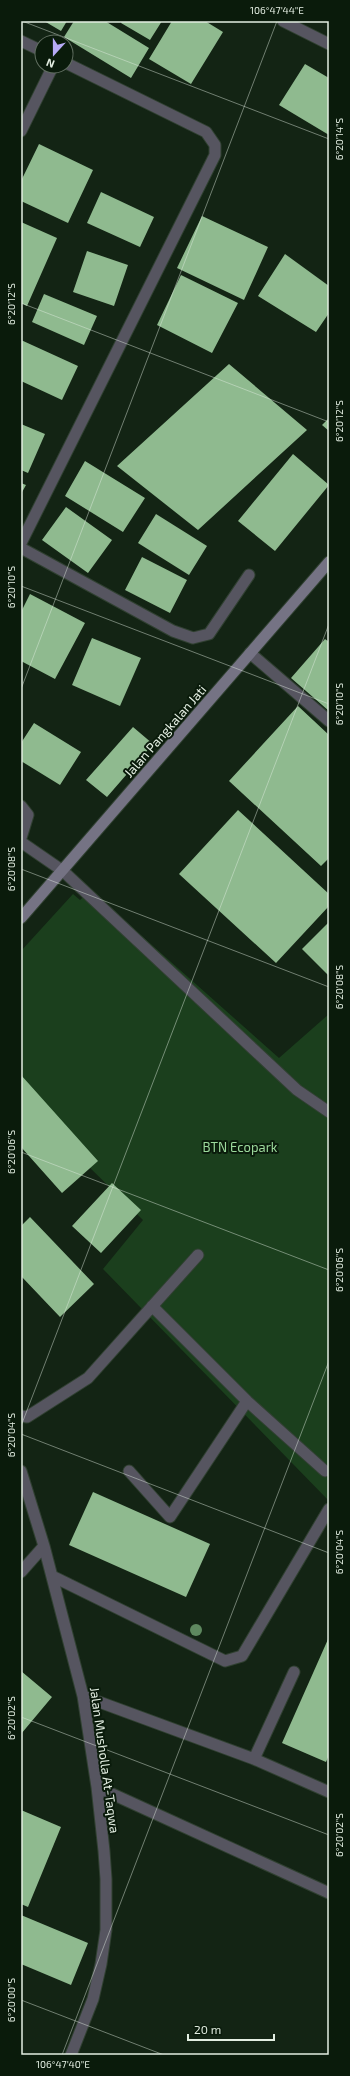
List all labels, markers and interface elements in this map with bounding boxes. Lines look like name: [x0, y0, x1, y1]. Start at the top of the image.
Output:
text: 106°47'44"E: [250, 4, 304, 16]
north arrow: [34, 34, 74, 74]
text: N: [44, 56, 56, 71]
text: 6°20'14"S: [333, 117, 345, 160]
text: 6°20'12"S: [5, 283, 17, 325]
text: 6°20'12"S: [333, 400, 345, 442]
text: 6°20'10"S: [5, 565, 17, 608]
street label: Jalan Pangkalan Jati: [121, 682, 209, 780]
text: 6°20'10"S: [333, 682, 345, 725]
text: 6°20'08"S: [5, 846, 17, 891]
text: 6°20'08"S: [333, 964, 345, 1009]
text: 6°20'06"S: [5, 1130, 17, 1174]
park label: BTN Ecopark: [203, 1139, 278, 1155]
text: 6°20'06"S: [333, 1248, 345, 1292]
text: 6°20'04"S: [5, 1412, 17, 1457]
text: 6°20'04"S: [333, 1529, 345, 1574]
street label: Jalan Musholla At-Taqwa: [87, 1686, 123, 1834]
text: 6°20'02"S: [5, 1696, 17, 1740]
text: 6°20'02"S: [333, 1813, 345, 1857]
text: 6°20'00"S: [5, 1977, 17, 2022]
scale bar: [188, 2016, 274, 2042]
text: 20 m: [194, 2022, 221, 2036]
text: 106°47'40"E: [36, 2058, 90, 2070]

